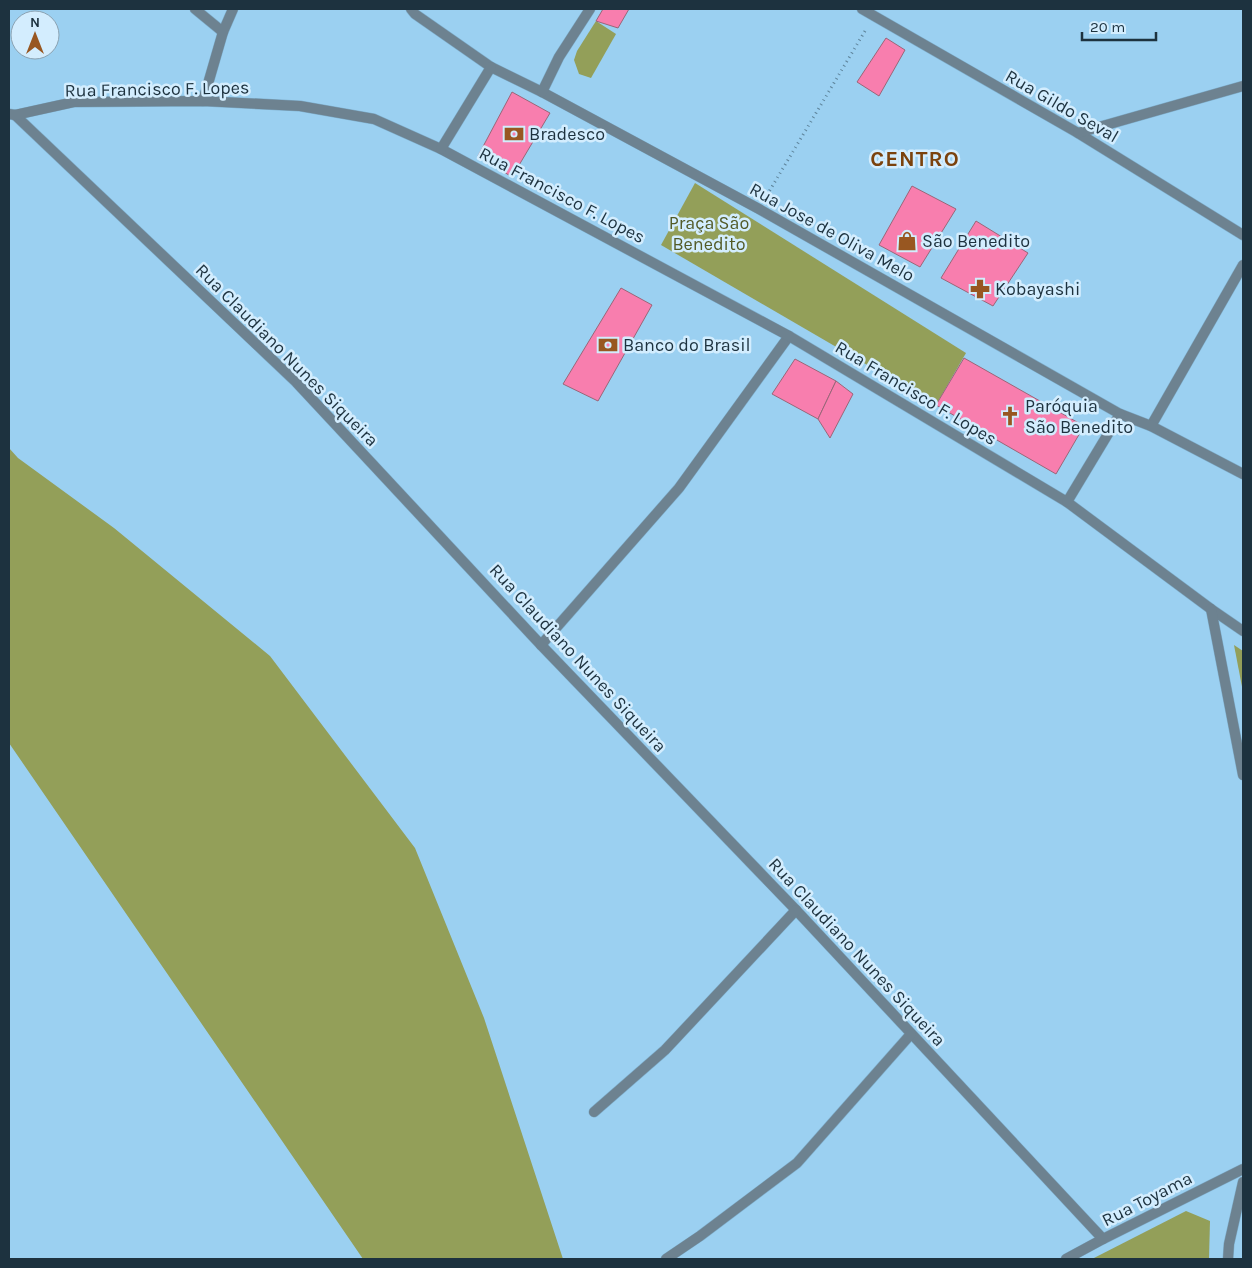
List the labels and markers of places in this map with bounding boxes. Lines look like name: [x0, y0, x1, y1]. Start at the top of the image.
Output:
bank icon: Bradesco: [503, 123, 525, 145]
place label: Bradesco: [529, 123, 605, 145]
shop icon: São Benedito: [896, 230, 918, 252]
place label: São Benedito: [922, 230, 1030, 252]
pharmacy icon: Kobayashi: [969, 278, 991, 300]
place label: Kobayashi: [995, 278, 1080, 300]
bank icon: Banco do Brasil: [597, 334, 619, 356]
place label: Banco do Brasil: [623, 334, 751, 356]
place label: Paróquia São Benedito: [1025, 395, 1133, 438]
church icon: Paróquia São Benedito: [999, 405, 1021, 427]

